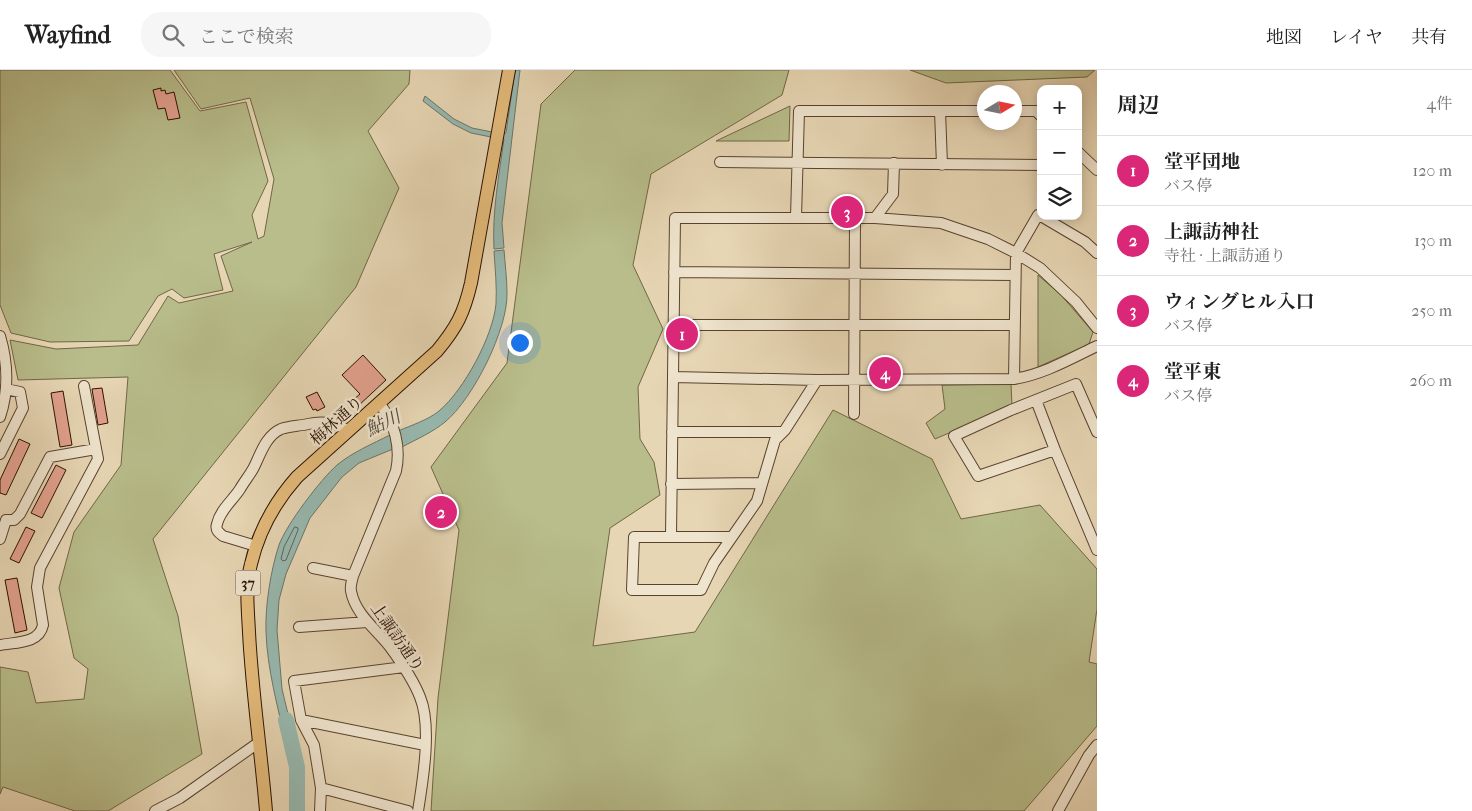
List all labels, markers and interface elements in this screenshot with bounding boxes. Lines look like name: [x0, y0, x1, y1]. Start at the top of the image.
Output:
search box: [141, 12, 491, 57]
text: Wayfind: [25, 21, 111, 49]
icon: search: [159, 21, 187, 49]
text: ここで検索: [199, 26, 294, 48]
text: 地図: [1266, 27, 1302, 48]
text: レイヤ: [1330, 27, 1383, 48]
text: 共有: [1411, 27, 1447, 48]
north arrow: [977, 85, 1022, 130]
map controls: [1037, 85, 1082, 220]
button: +: [1037, 85, 1082, 130]
text: 周辺: [1117, 93, 1159, 117]
text: 4件: [1427, 94, 1452, 113]
button: −: [1037, 130, 1082, 175]
text: 堂平団地: [1164, 151, 1240, 173]
text: 1: [1130, 161, 1136, 180]
text: 120 m: [1413, 161, 1452, 180]
button: layers: [1037, 175, 1082, 220]
text: バス停: [1164, 176, 1212, 195]
pin: 3: [831, 193, 863, 231]
text: 上諏訪神社: [1164, 221, 1259, 243]
text: 2: [1129, 231, 1137, 250]
text: 130 m: [1414, 231, 1452, 250]
text: 寺社 · 上諏訪通り: [1164, 246, 1286, 265]
text: ウィングヒル入口: [1164, 291, 1314, 313]
text: 3: [1130, 301, 1136, 320]
text: 250 m: [1411, 301, 1452, 320]
pin: 1: [666, 315, 698, 353]
text: バス停: [1164, 316, 1212, 335]
your location: [507, 330, 533, 356]
pin: 4: [869, 354, 901, 392]
text: 堂平東: [1164, 361, 1221, 383]
text: 4: [1128, 371, 1138, 390]
text: 260 m: [1410, 371, 1452, 390]
text: バス停: [1164, 386, 1212, 405]
street label: 梅林通り: [306, 392, 366, 449]
water label: 鮎川: [362, 405, 406, 441]
pin: 2: [425, 493, 457, 531]
road number: 37: [236, 570, 260, 596]
street label: 上諏訪通り: [367, 599, 428, 676]

